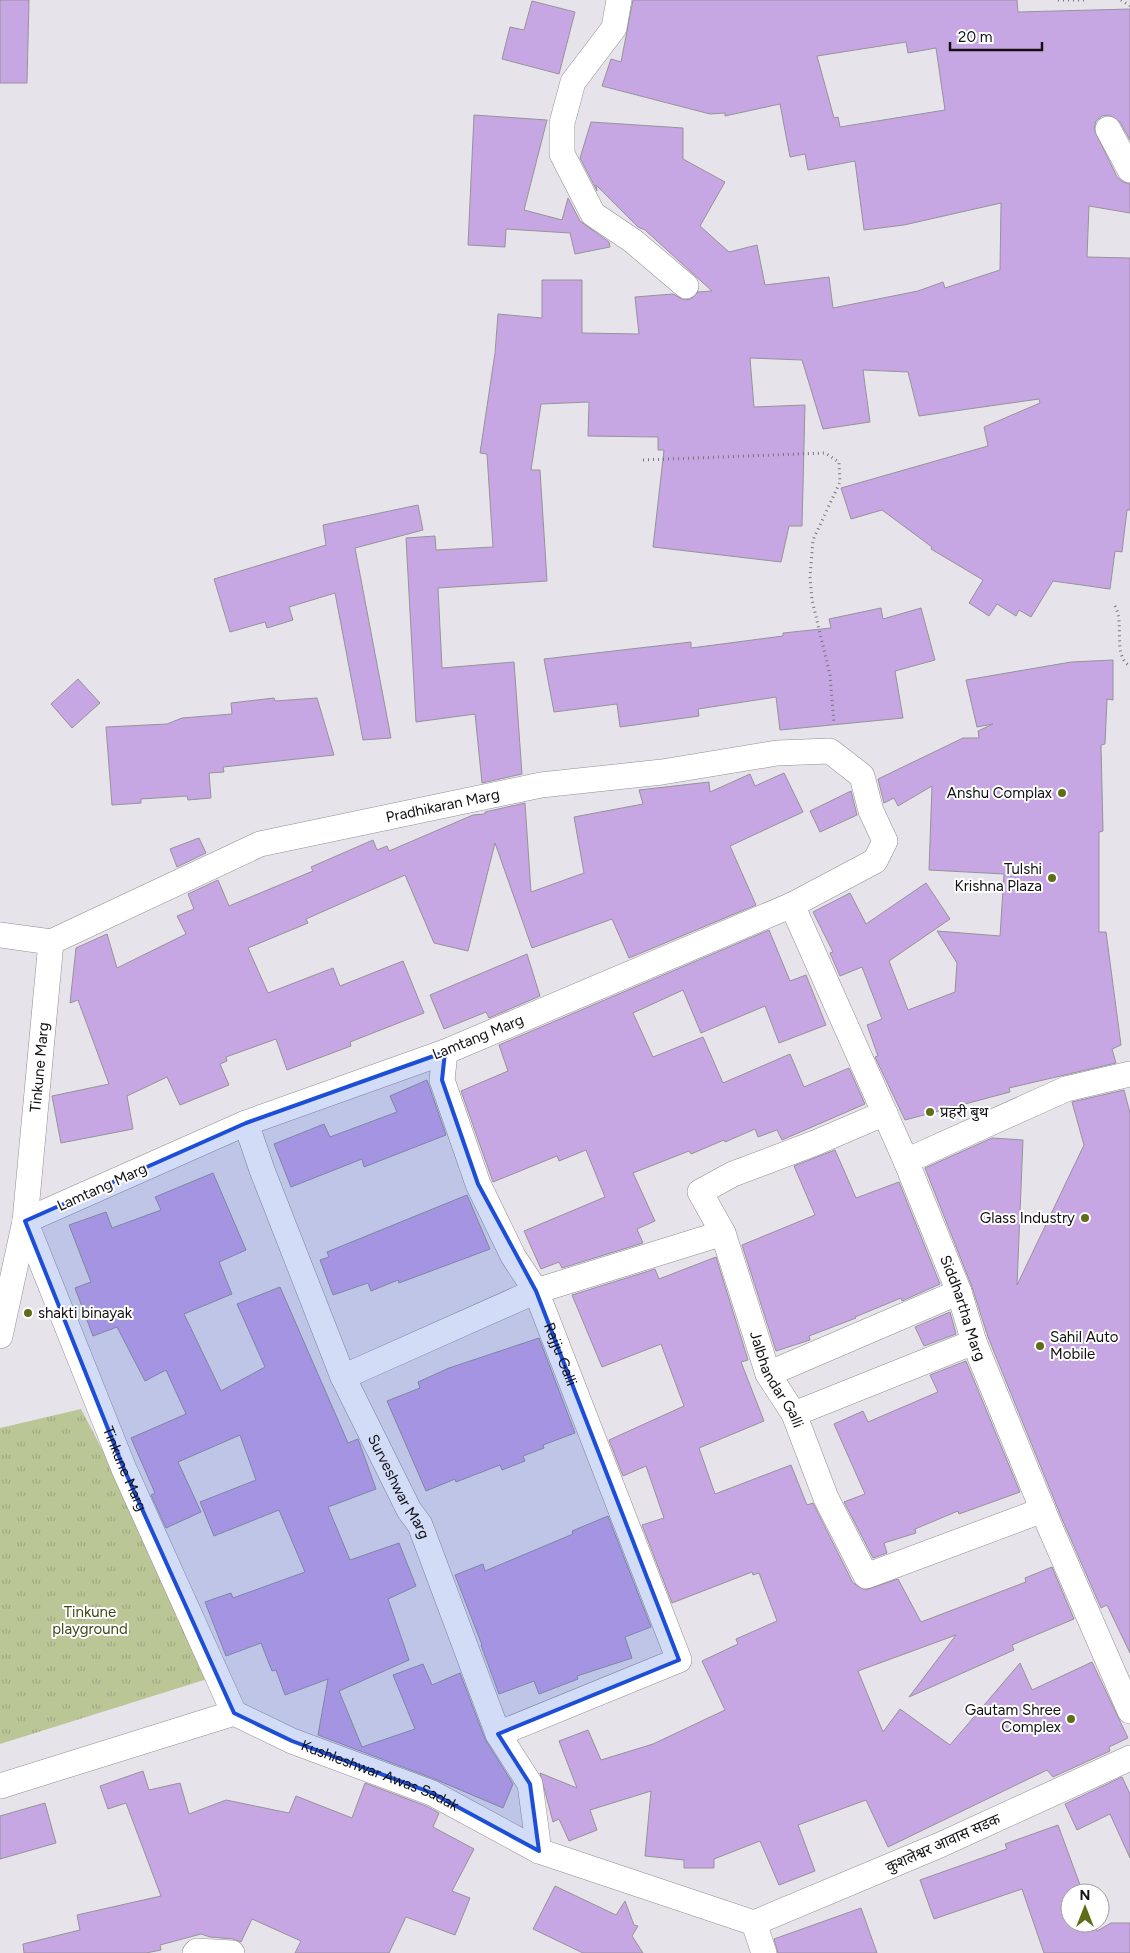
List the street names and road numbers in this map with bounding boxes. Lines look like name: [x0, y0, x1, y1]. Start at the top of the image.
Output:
street label: Pradhikaran Marg: [384, 785, 501, 826]
street label: Lamtang Marg: [430, 1011, 526, 1063]
street label: Tinkune Marg: [26, 1022, 52, 1113]
street label: Lamtang Marg: [54, 1159, 150, 1215]
street label: Siddhartha Marg: [936, 1252, 990, 1364]
street label: Rajju Galli: [540, 1320, 581, 1388]
street label: Jalbhandar Galli: [746, 1329, 807, 1430]
street label: Tinkune Marg: [99, 1424, 151, 1514]
street label: Surveshwar Marg: [364, 1431, 433, 1541]
street label: Kushleshwar Awas Sadak: [299, 1736, 463, 1815]
street label: कुशलेश्वर आवास सडक: [883, 1810, 1004, 1877]

